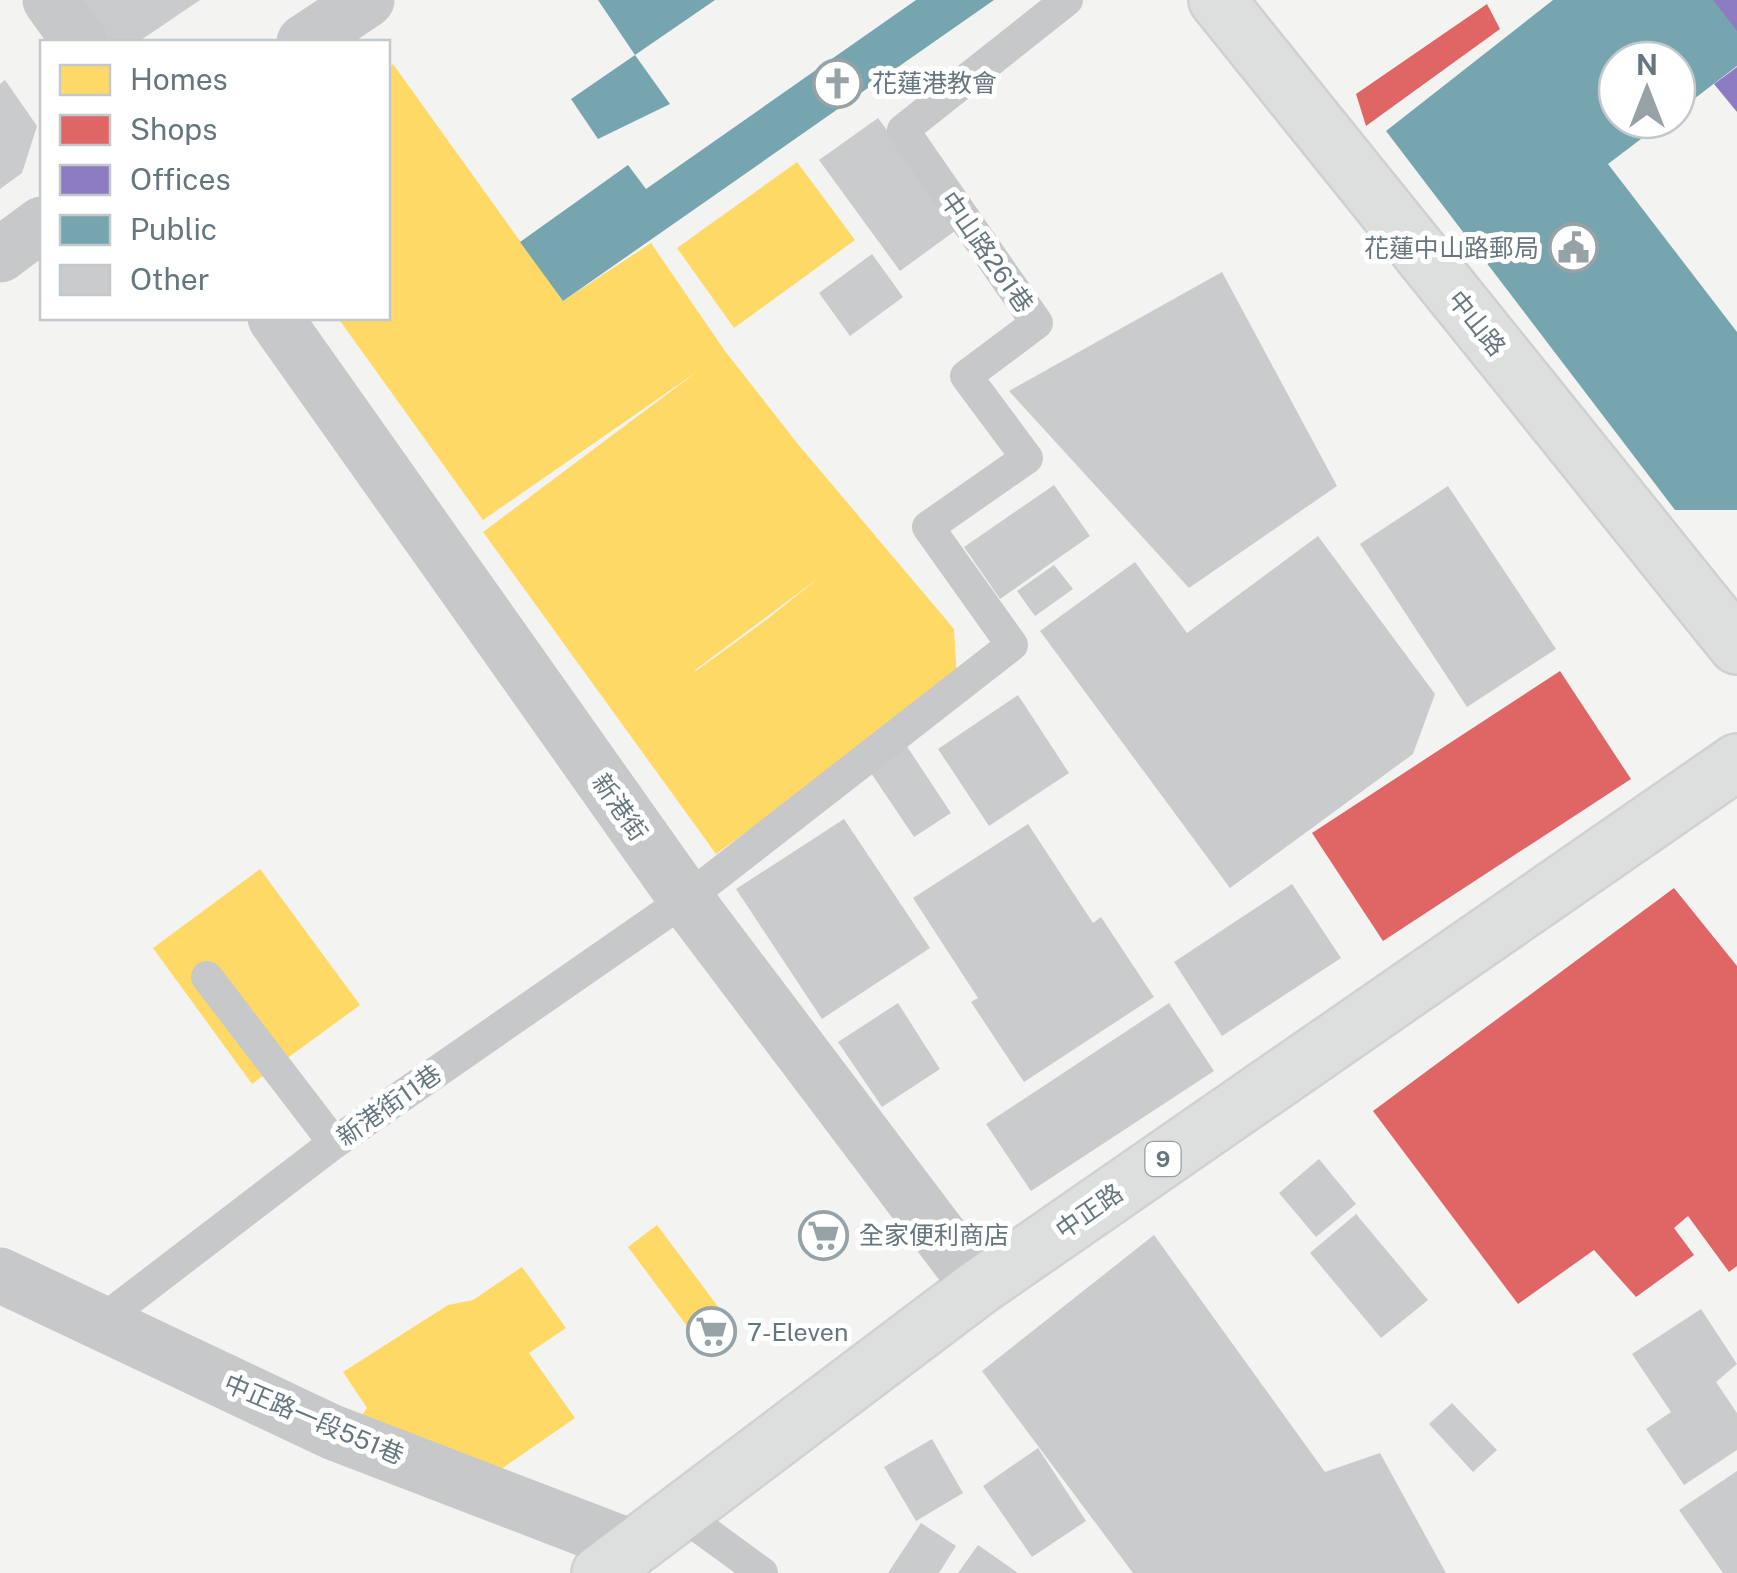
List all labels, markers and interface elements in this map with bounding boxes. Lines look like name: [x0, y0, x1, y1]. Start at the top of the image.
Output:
legend: [40, 40, 390, 320]
north arrow: [1597, 40, 1697, 140]
text: N: [1636, 48, 1658, 81]
church icon: 花蓮港教會: [811, 57, 863, 109]
text: Homes: [130, 61, 228, 97]
place label: 花蓮港教會: [872, 68, 997, 98]
text: Shops: [130, 111, 217, 147]
text: Offices: [130, 161, 231, 197]
street label: 中山路261巷: [934, 186, 1040, 318]
text: Public: [130, 211, 217, 247]
public building icon: 花蓮中山路郵局: [1548, 222, 1600, 274]
place label: 花蓮中山路郵局: [1364, 233, 1539, 263]
text: Other: [130, 261, 210, 297]
street label: 中山路: [1442, 284, 1512, 362]
street label: 新港街: [586, 768, 654, 846]
street label: 新港街11巷: [331, 1058, 447, 1152]
road number: 9: [1146, 1142, 1180, 1176]
street label: 中正路: [1050, 1177, 1128, 1245]
supermarket icon: 全家便利商店: [798, 1209, 850, 1261]
place label: 全家便利商店: [859, 1220, 1009, 1250]
supermarket icon: 7-Eleven: [686, 1306, 738, 1358]
place label: 7-Eleven: [747, 1317, 848, 1347]
street label: 中正路一段551巷: [220, 1368, 408, 1470]

